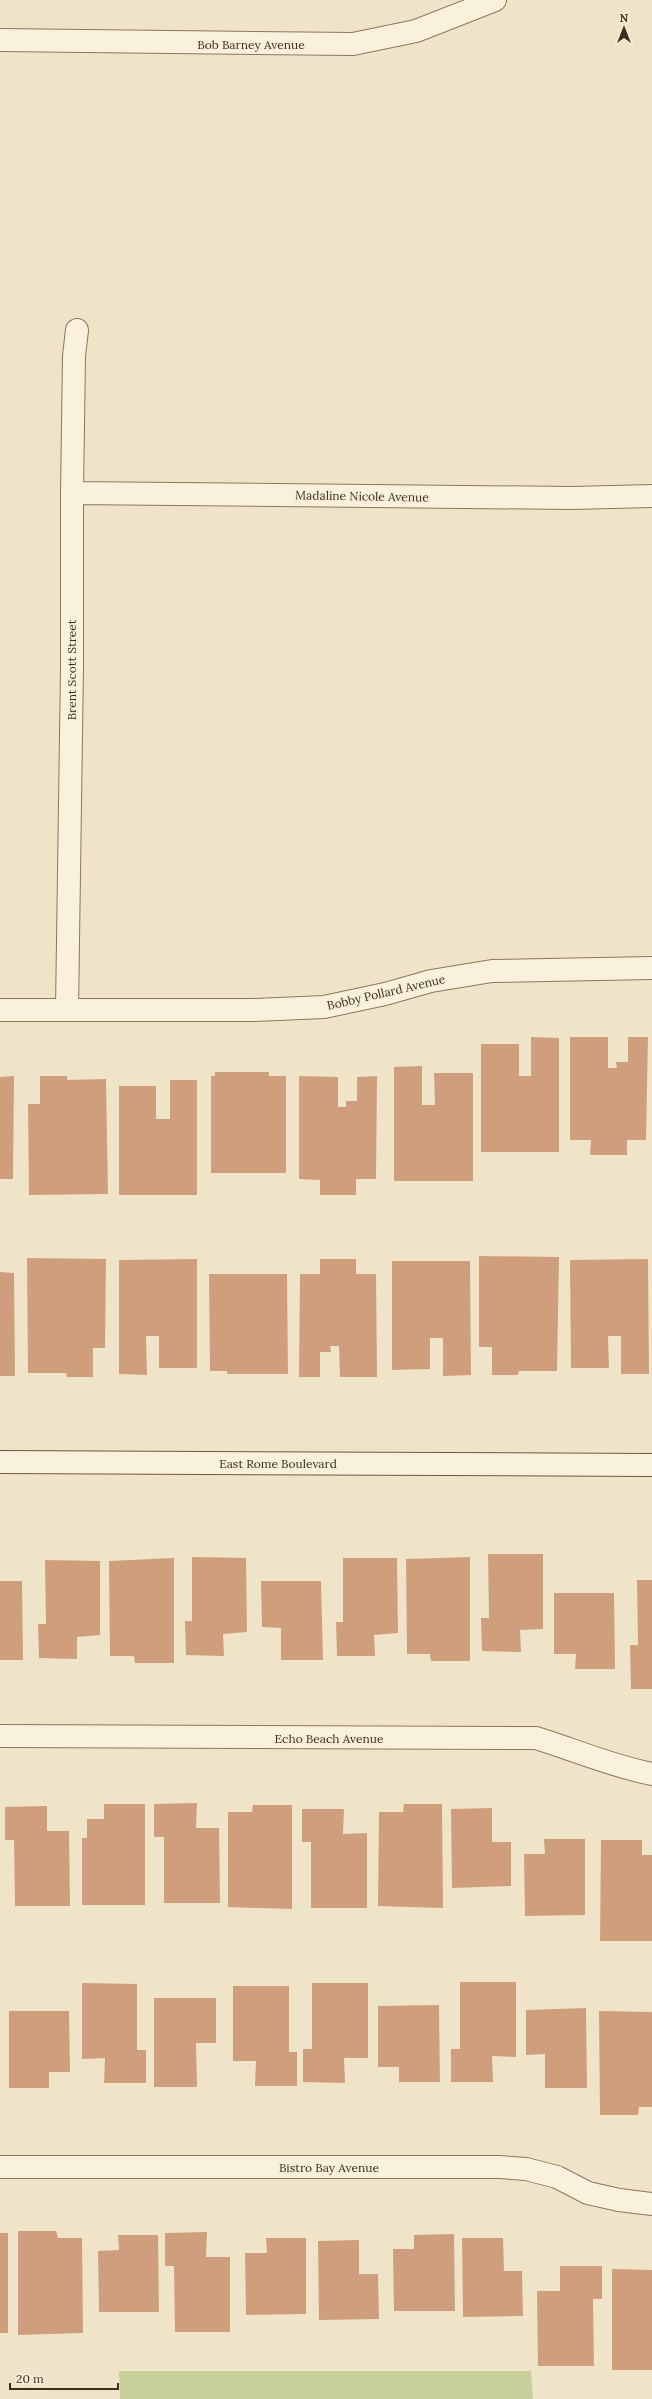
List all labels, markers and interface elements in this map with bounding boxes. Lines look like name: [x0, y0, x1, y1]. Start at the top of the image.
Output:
north arrow: [604, 8, 644, 48]
text: N: [620, 11, 629, 25]
street label: Bob Barney Avenue: [197, 37, 305, 52]
street label: Madaline Nicole Avenue: [295, 487, 429, 505]
street label: Brent Scott Street: [64, 619, 79, 720]
street label: Bobby Pollard Avenue: [325, 971, 447, 1013]
street label: East Rome Boulevard: [219, 1456, 337, 1471]
street label: Echo Beach Avenue: [275, 1731, 384, 1746]
street label: Bistro Bay Avenue: [279, 2160, 379, 2175]
scale bar: [10, 2365, 118, 2391]
text: 20 m: [16, 2371, 44, 2386]

